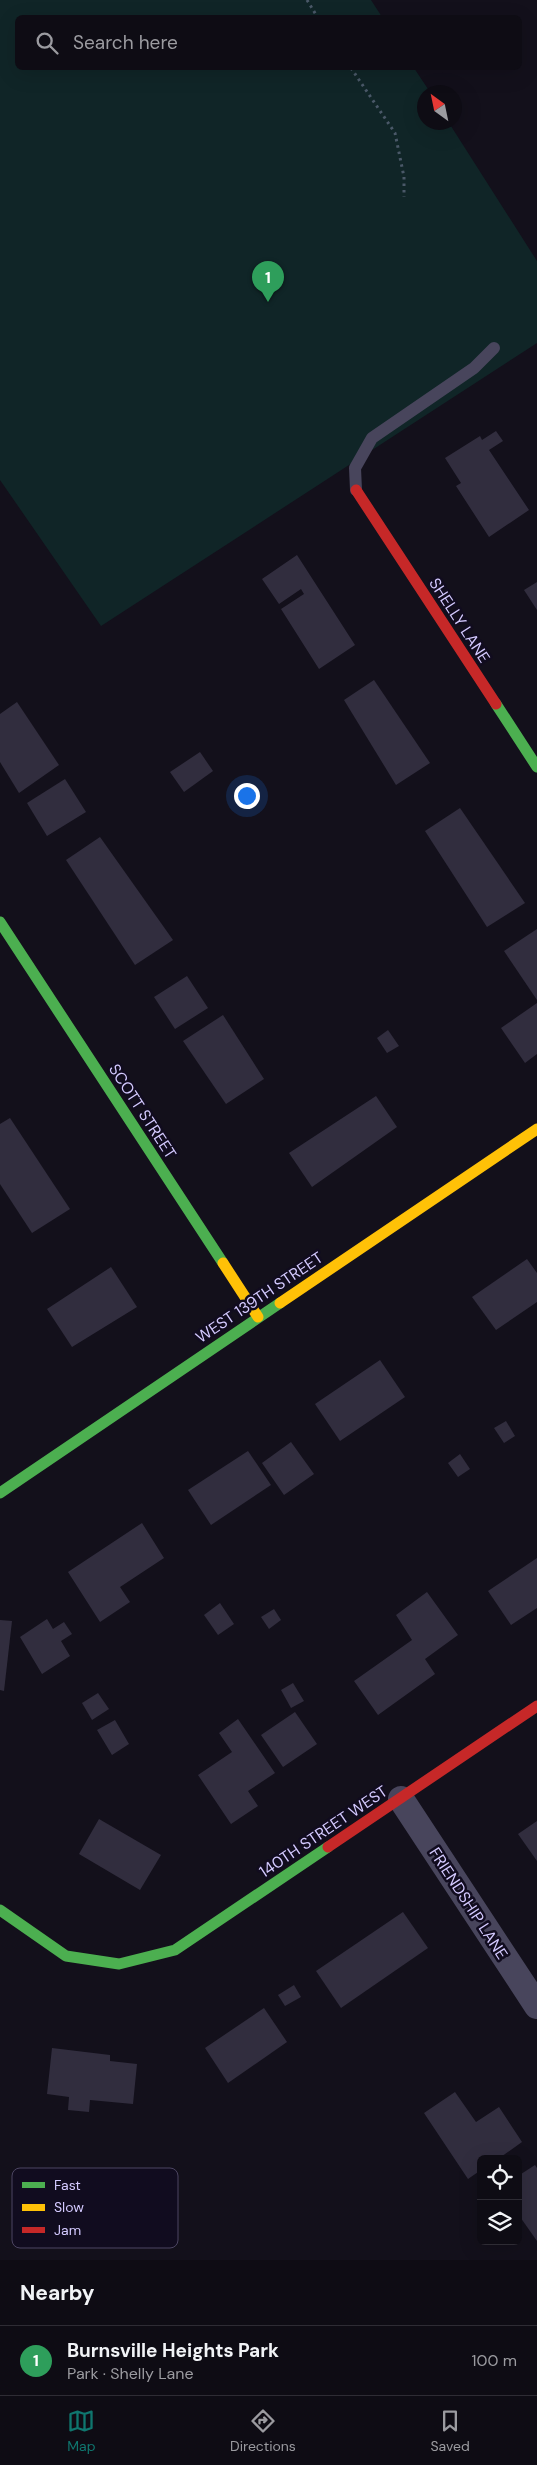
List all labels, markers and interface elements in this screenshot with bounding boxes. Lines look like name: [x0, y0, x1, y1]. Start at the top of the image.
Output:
search box: [15, 15, 522, 70]
icon: search: [33, 29, 61, 57]
text: Search here: [73, 30, 178, 55]
north arrow: [417, 85, 462, 130]
pin: 1: [252, 261, 284, 302]
street label: SHELLY LANE: [424, 574, 495, 667]
your location: [234, 783, 260, 809]
street label: SCOTT STREET: [104, 1060, 181, 1163]
street label: WEST 139TH STREET: [192, 1247, 327, 1348]
street label: 140TH STREET WEST: [255, 1781, 392, 1882]
street label: FRIENDSHIP LANE: [425, 1843, 513, 1963]
map controls: [477, 2155, 522, 2245]
button: locate: [477, 2155, 522, 2200]
legend: [12, 2168, 178, 2248]
text: Fast: [54, 2176, 81, 2194]
text: Slow: [54, 2198, 84, 2216]
button: layers: [477, 2200, 522, 2245]
text: Jam: [54, 2221, 81, 2239]
text: Nearby: [20, 2279, 94, 2307]
text: Burnsville Heights Park: [67, 2338, 279, 2363]
text: 1: [33, 2350, 39, 2371]
text: 100 m: [472, 2350, 517, 2371]
text: Park · Shelly Lane: [67, 2363, 194, 2384]
tab: Map: [67, 2407, 95, 2455]
tab: Directions: [230, 2407, 296, 2455]
tab: Saved: [430, 2407, 470, 2455]

